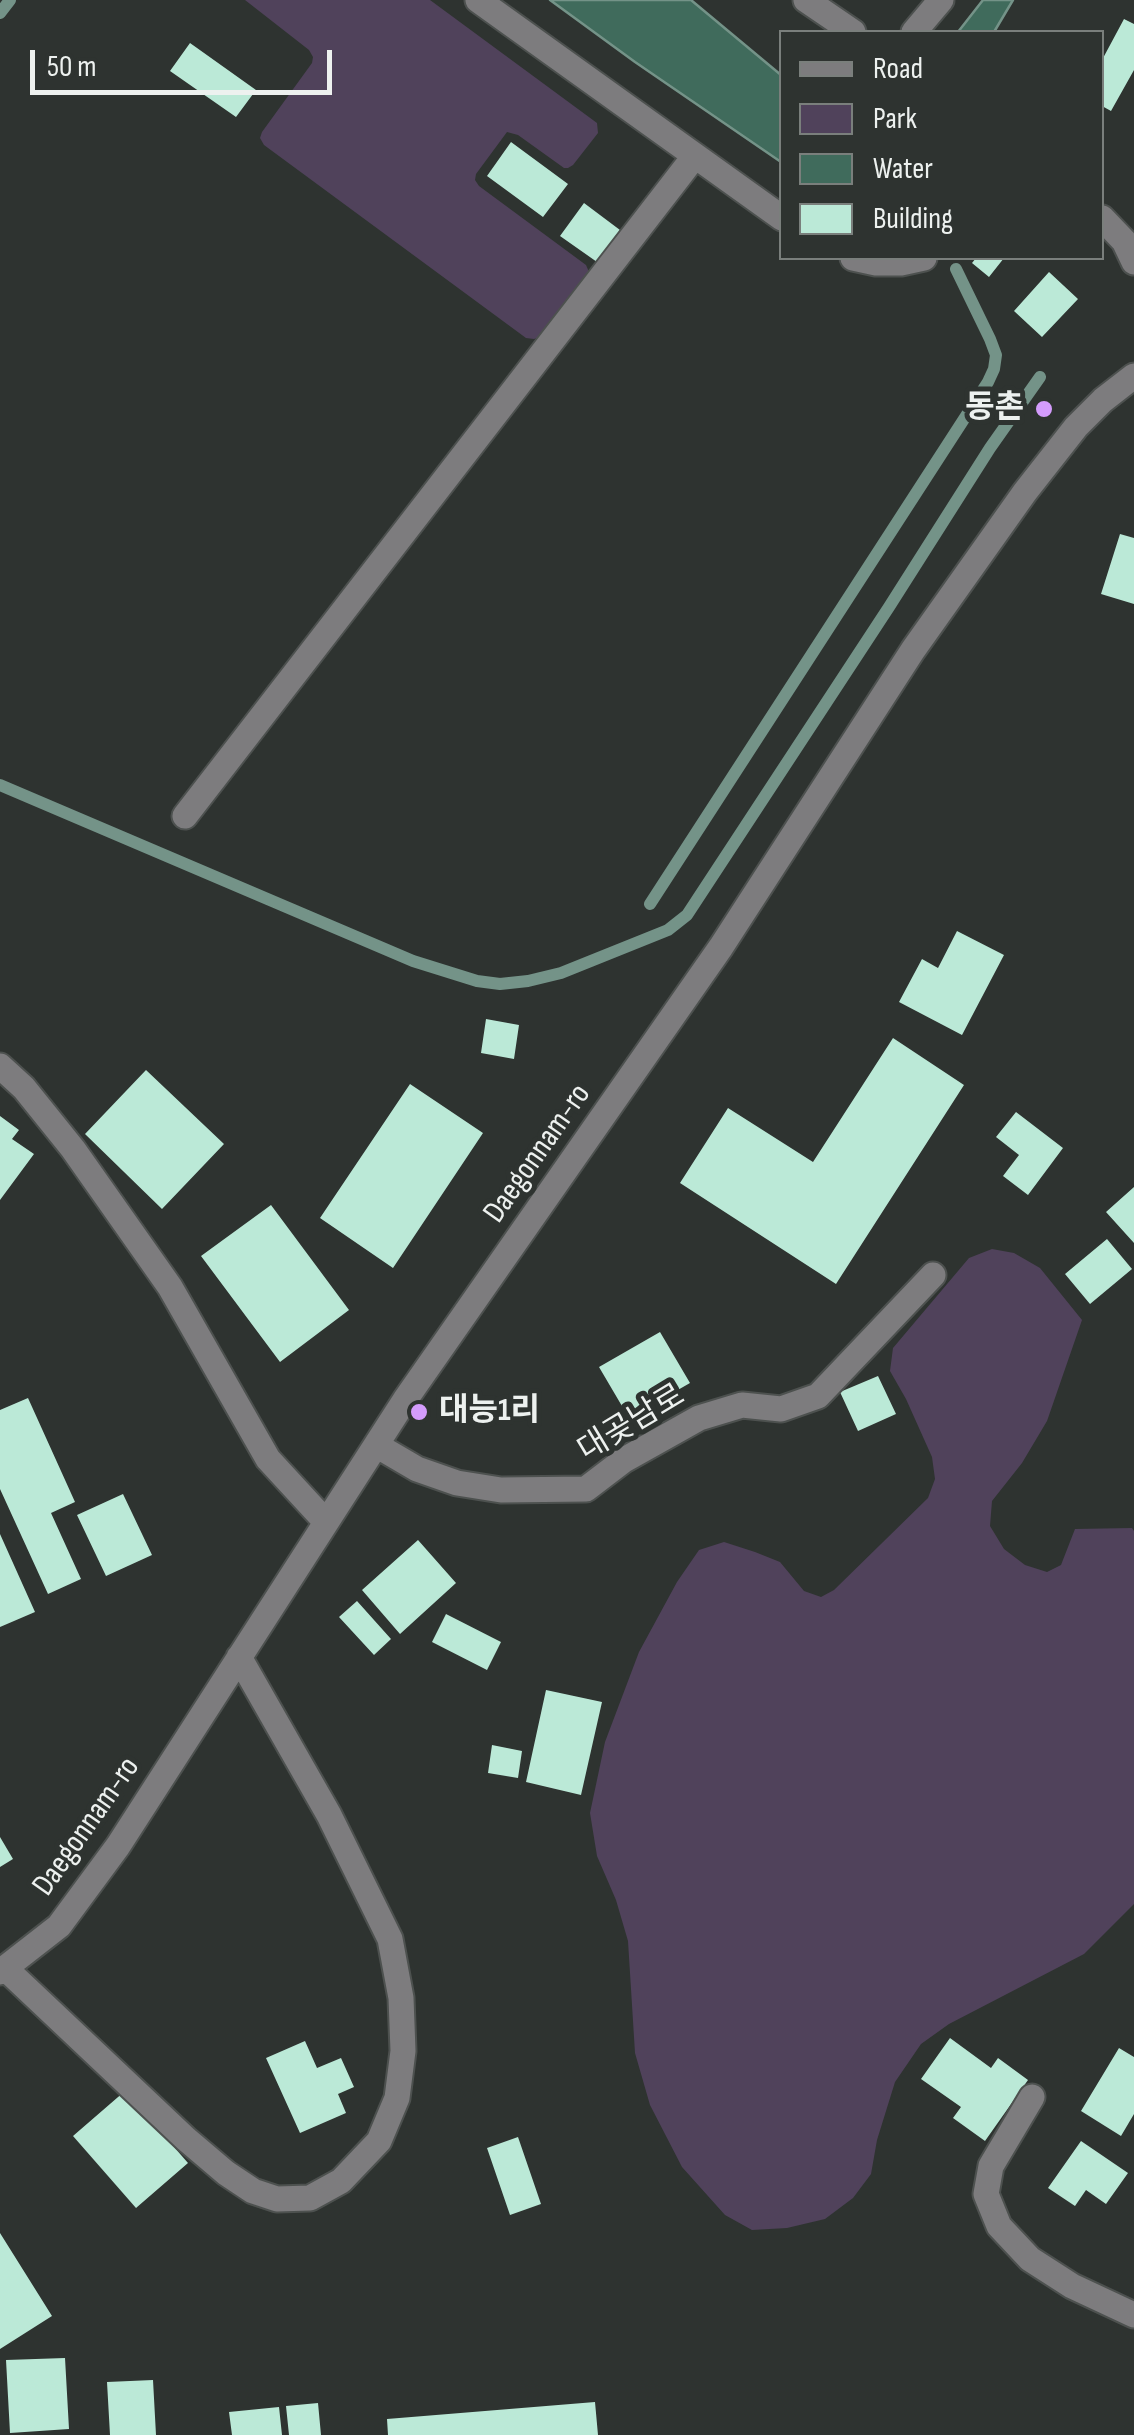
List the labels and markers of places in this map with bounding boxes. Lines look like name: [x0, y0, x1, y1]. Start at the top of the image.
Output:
place label: 동촌: [965, 390, 1024, 428]
marker: 동촌: [1033, 398, 1055, 420]
place label: 대능1리: [439, 1393, 540, 1431]
marker: 대능1리: [408, 1401, 430, 1423]

